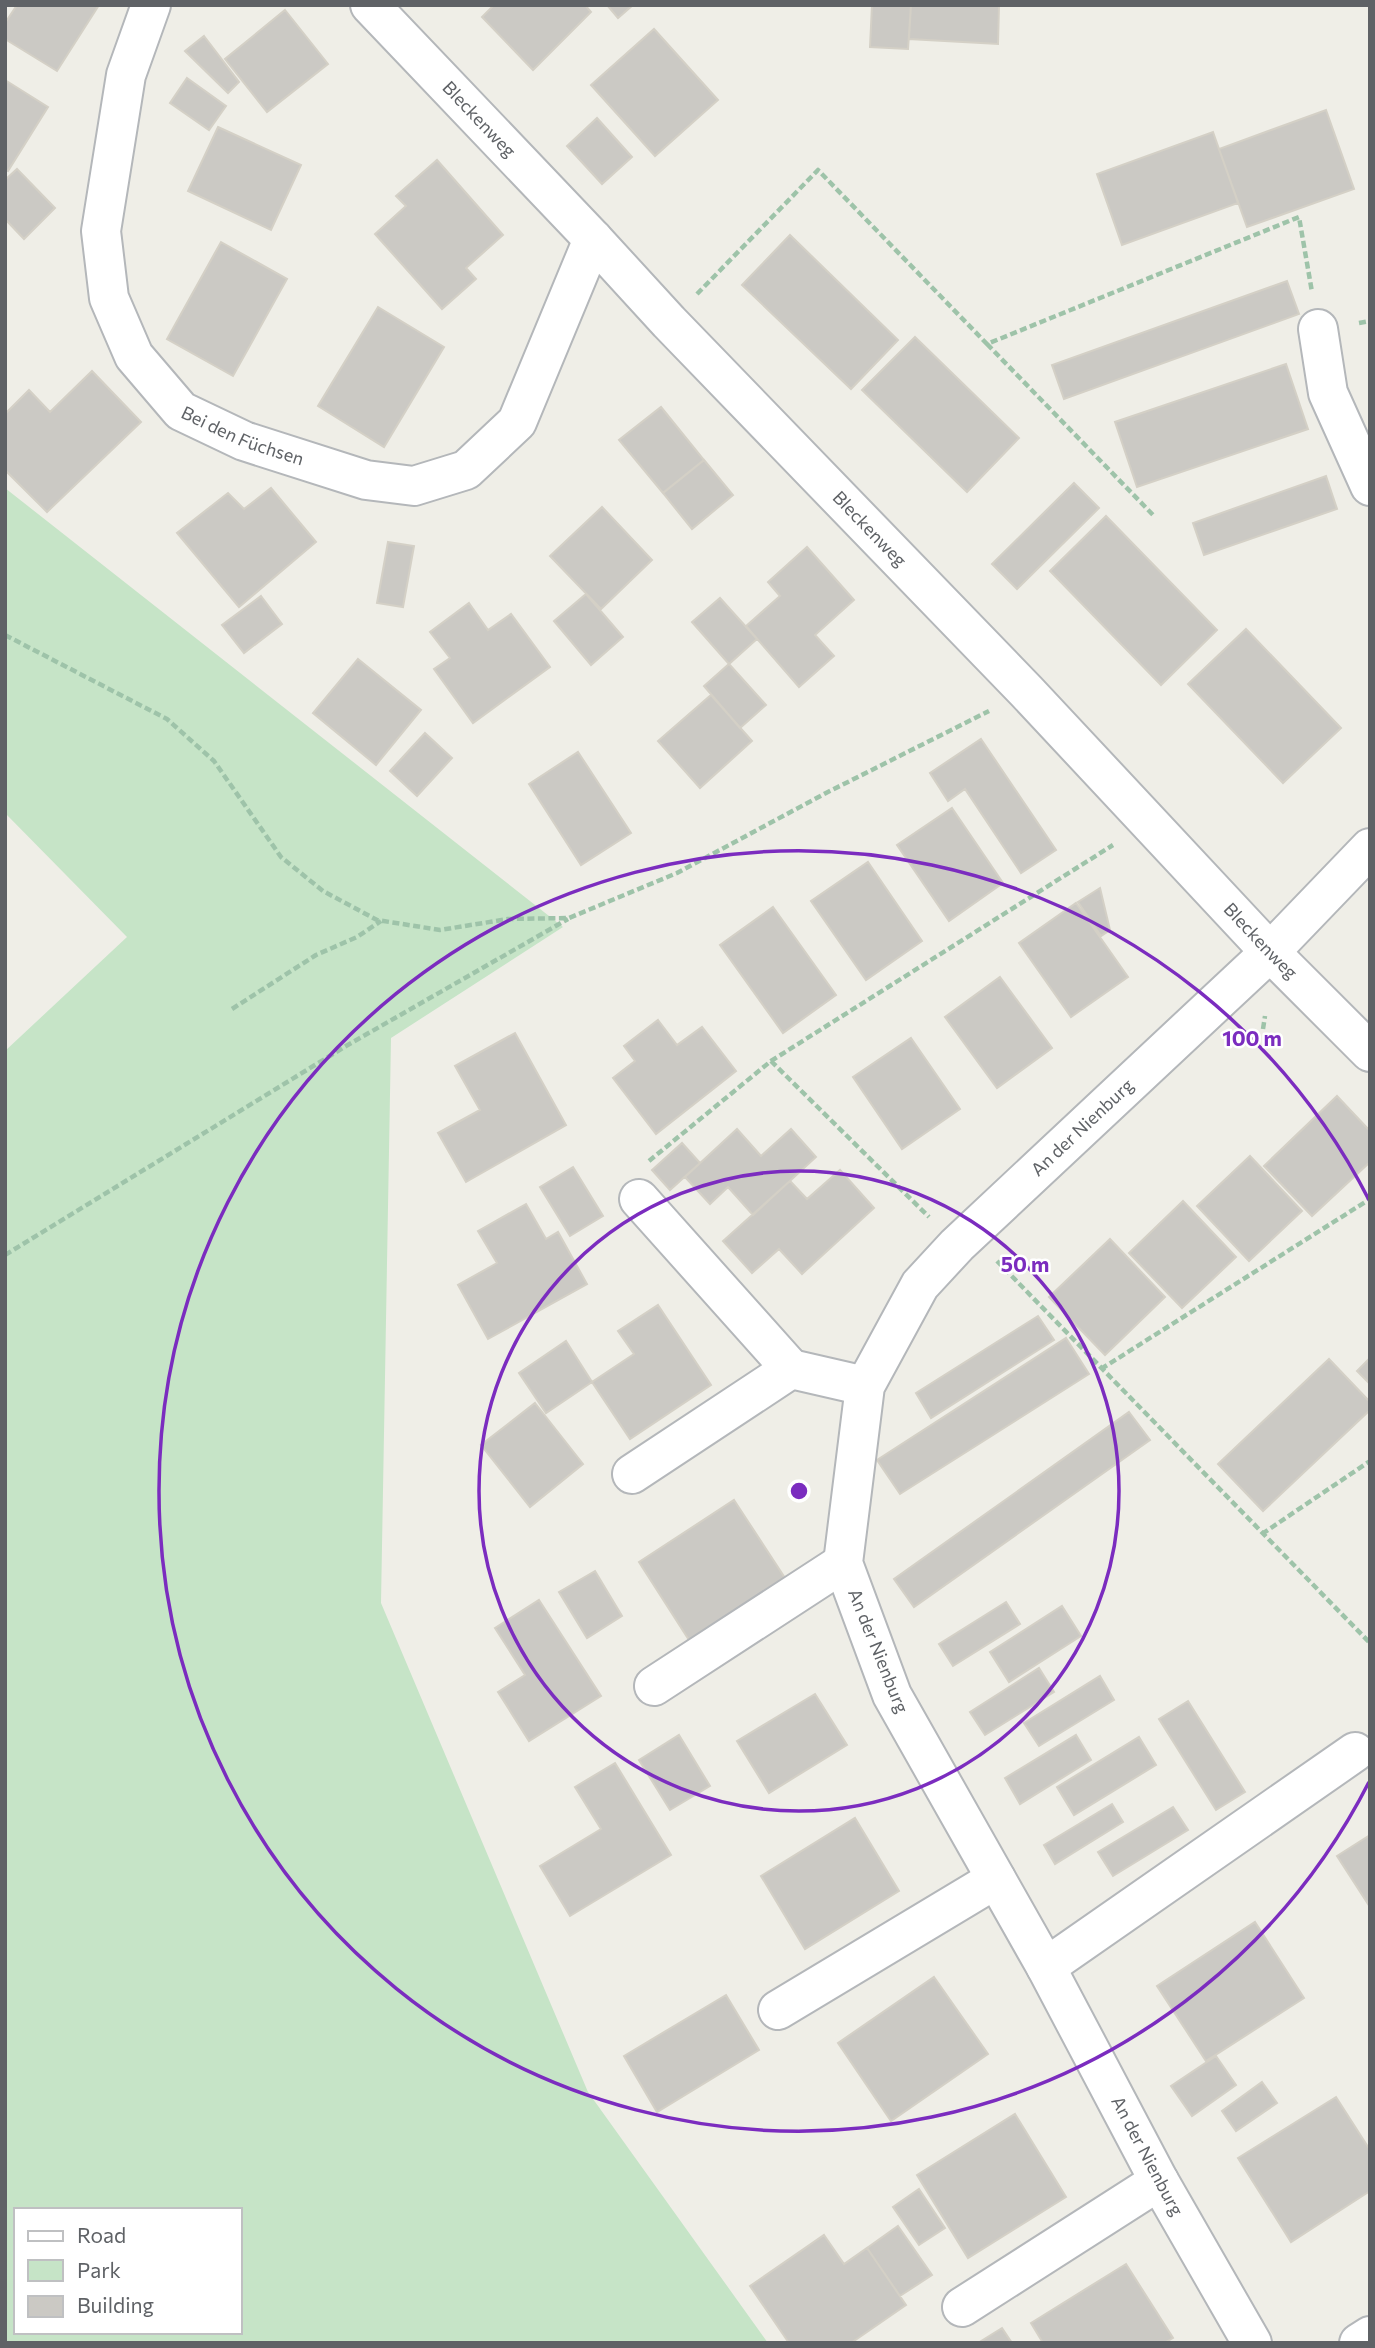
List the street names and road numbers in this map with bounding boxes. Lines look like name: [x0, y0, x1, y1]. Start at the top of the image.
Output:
street label: Bleckenweg: [438, 76, 521, 162]
street label: Bei den Füchsen: [178, 401, 307, 469]
street label: Bleckenweg: [829, 486, 912, 571]
street label: Bleckenweg: [1220, 898, 1303, 983]
street label: An der Nienburg: [1026, 1073, 1138, 1180]
street label: An der Nienburg: [844, 1585, 914, 1716]
street label: An der Nienburg: [1107, 2092, 1189, 2219]

